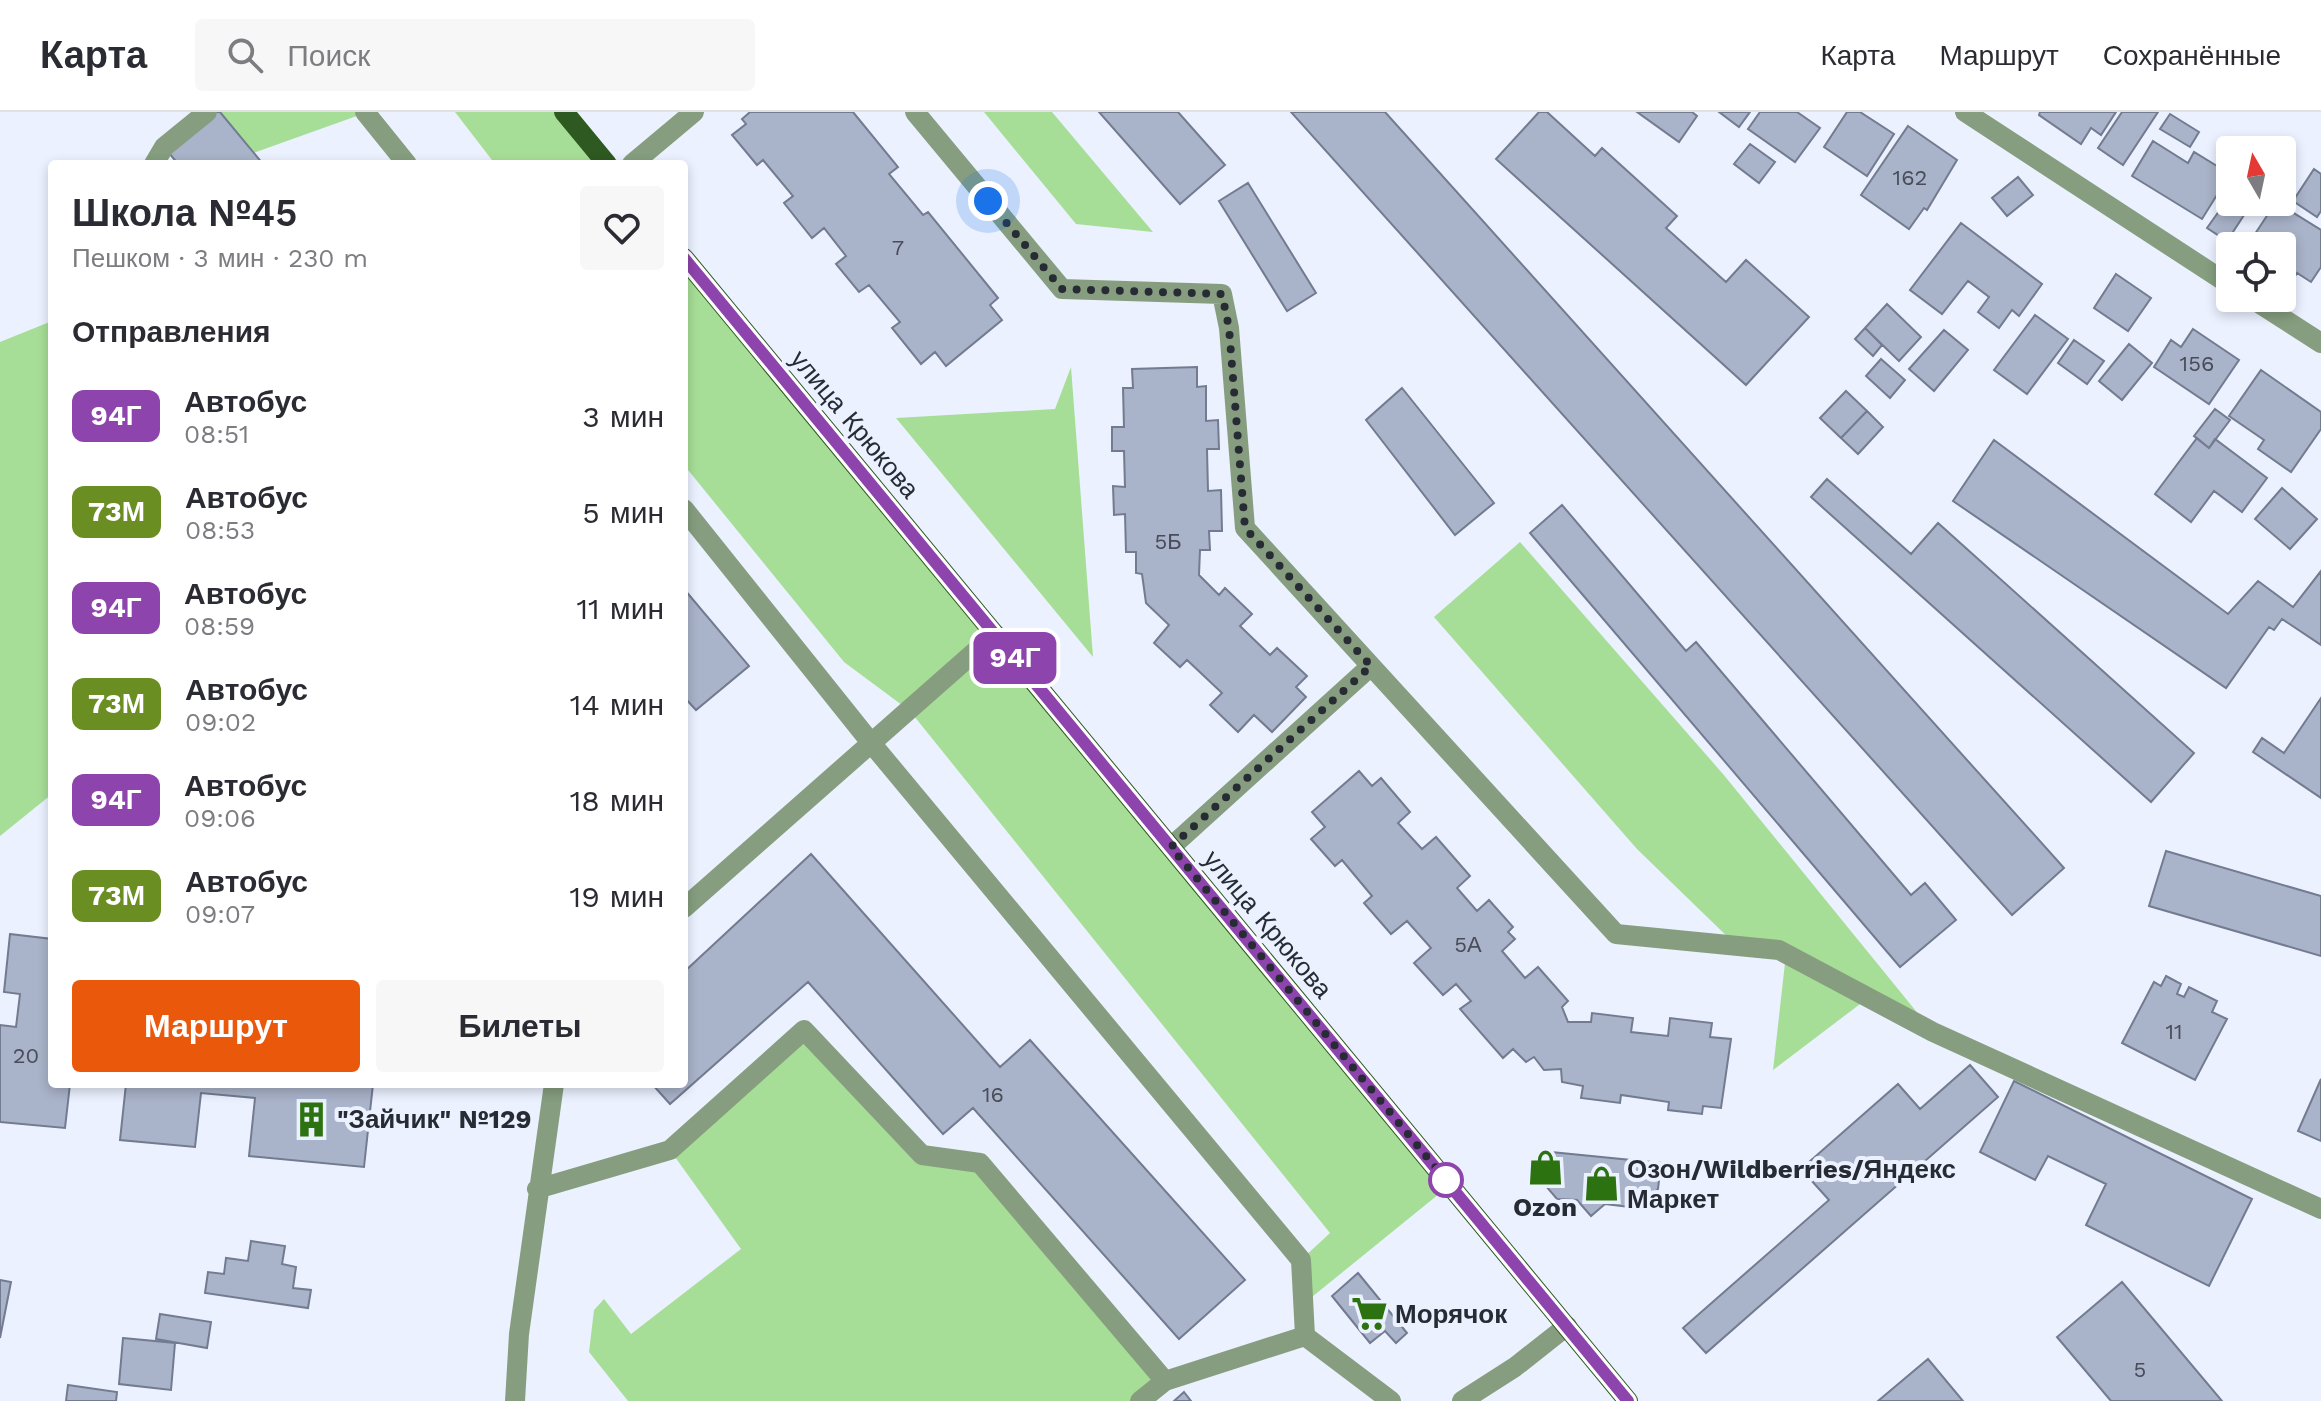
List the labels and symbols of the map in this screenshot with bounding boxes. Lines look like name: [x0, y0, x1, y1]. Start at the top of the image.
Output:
north arrow: [2216, 136, 2296, 216]
house number: 162: [1893, 165, 1927, 190]
your location: [968, 181, 1008, 221]
house number: 7: [892, 235, 904, 260]
street label: улица Крюкова: [785, 344, 926, 504]
house number: 156: [2180, 351, 2214, 376]
house number: 5Б: [1154, 529, 1182, 554]
line badge: 94Г: [969, 632, 1061, 684]
street label: улица Крюкова: [1198, 844, 1339, 1004]
house number: 5А: [1454, 932, 1482, 957]
house number: 11: [2165, 1019, 2183, 1044]
house number: 20: [13, 1043, 39, 1068]
house number: 16: [982, 1082, 1004, 1107]
building icon: "Зайчик" №129: [292, 1100, 330, 1138]
place label: "Зайчик" №129: [337, 1104, 531, 1134]
shop icon: Ozon: [1526, 1149, 1564, 1187]
place label: Озон/Wildberries/Яндекс Маркет: [1627, 1154, 1956, 1214]
unlabelled marker: [1429, 1163, 1463, 1197]
shop icon: Озон/Wildberries/Яндекс Маркет: [1582, 1165, 1620, 1203]
place label: Ozon: [1513, 1192, 1577, 1222]
supermarket icon: Морячок: [1350, 1295, 1388, 1333]
place label: Морячок: [1395, 1299, 1508, 1329]
house number: 5: [2134, 1357, 2146, 1382]

